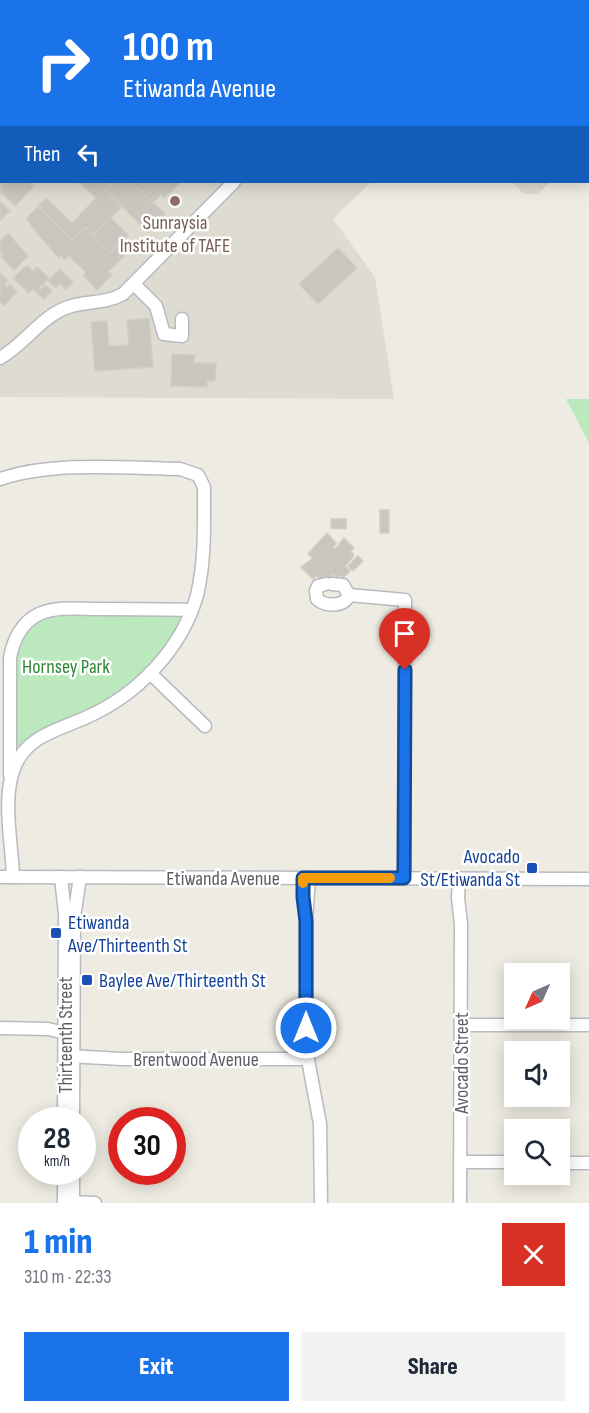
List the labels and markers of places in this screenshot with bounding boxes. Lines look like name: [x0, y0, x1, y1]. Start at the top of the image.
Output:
marker: Sunraysia Institute of TAFE: [168, 194, 182, 208]
place label: Sunraysia Institute of TAFE: [120, 211, 230, 258]
pin: [379, 608, 430, 670]
place label: Avocado St/Etiwanda St: [420, 845, 520, 892]
marker: Avocado St/Etiwanda St: [525, 861, 539, 875]
place label: Etiwanda Ave/Thirteenth St: [67, 911, 188, 958]
marker: Etiwanda Ave/Thirteenth St: [49, 926, 63, 940]
place label: Baylee Ave/Thirteenth St: [99, 969, 266, 993]
marker: Baylee Ave/Thirteenth St: [80, 973, 94, 987]

